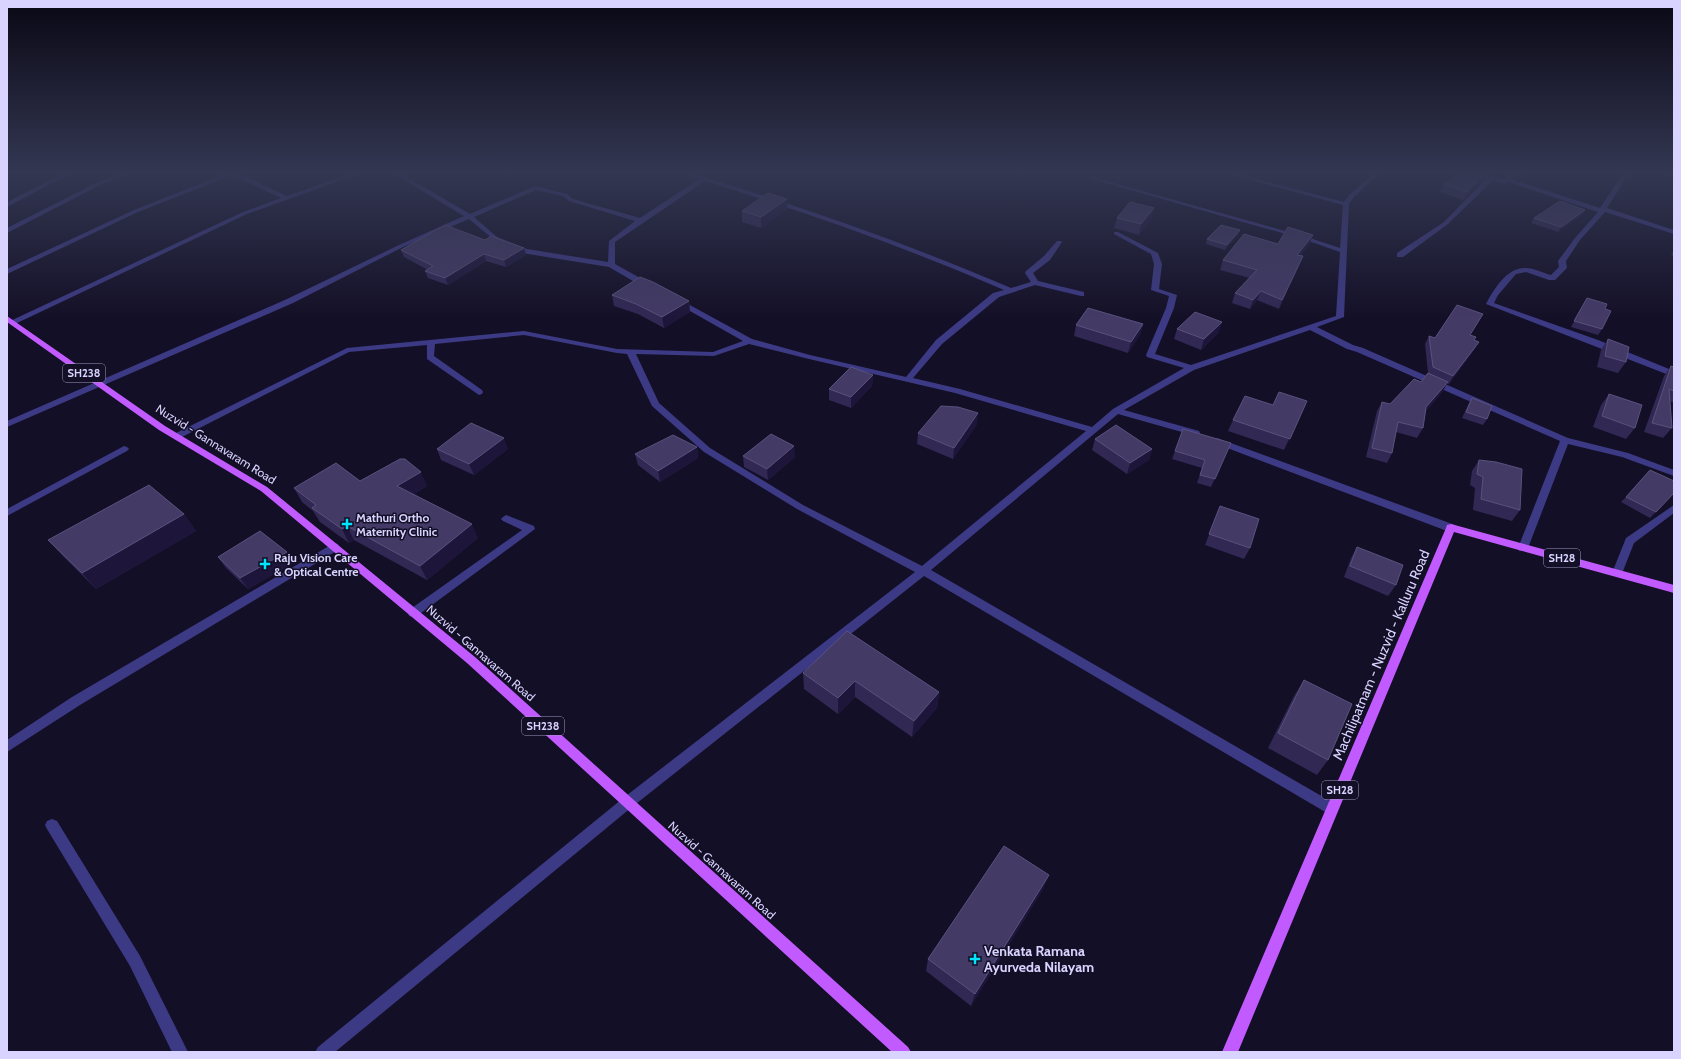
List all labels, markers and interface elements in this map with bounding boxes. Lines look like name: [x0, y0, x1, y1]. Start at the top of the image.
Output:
road number: SH238: [63, 364, 105, 382]
street label: Nuzvid - Gannavaram Road: [153, 401, 279, 487]
place label: Mathuri Ortho Maternity Clinic: [356, 510, 438, 539]
marker: Mathuri Ortho Maternity Clinic: [341, 518, 353, 530]
street label: Machilipatnam - Nuzvid - Kalluru Road: [1328, 547, 1434, 763]
road number: SH28: [1544, 549, 1580, 567]
place label: Raju Vision Care & Optical Centre: [274, 550, 358, 579]
marker: Raju Vision Care & Optical Centre: [259, 558, 271, 570]
street label: Nuzvid - Gannavaram Road: [424, 602, 538, 704]
road number: SH238: [522, 717, 564, 735]
road number: SH28: [1322, 781, 1358, 799]
street label: Nuzvid - Gannavaram Road: [665, 818, 779, 922]
place label: Venkata Ramana Ayurveda Nilayam: [984, 942, 1094, 976]
marker: Venkata Ramana Ayurveda Nilayam: [969, 953, 981, 965]

